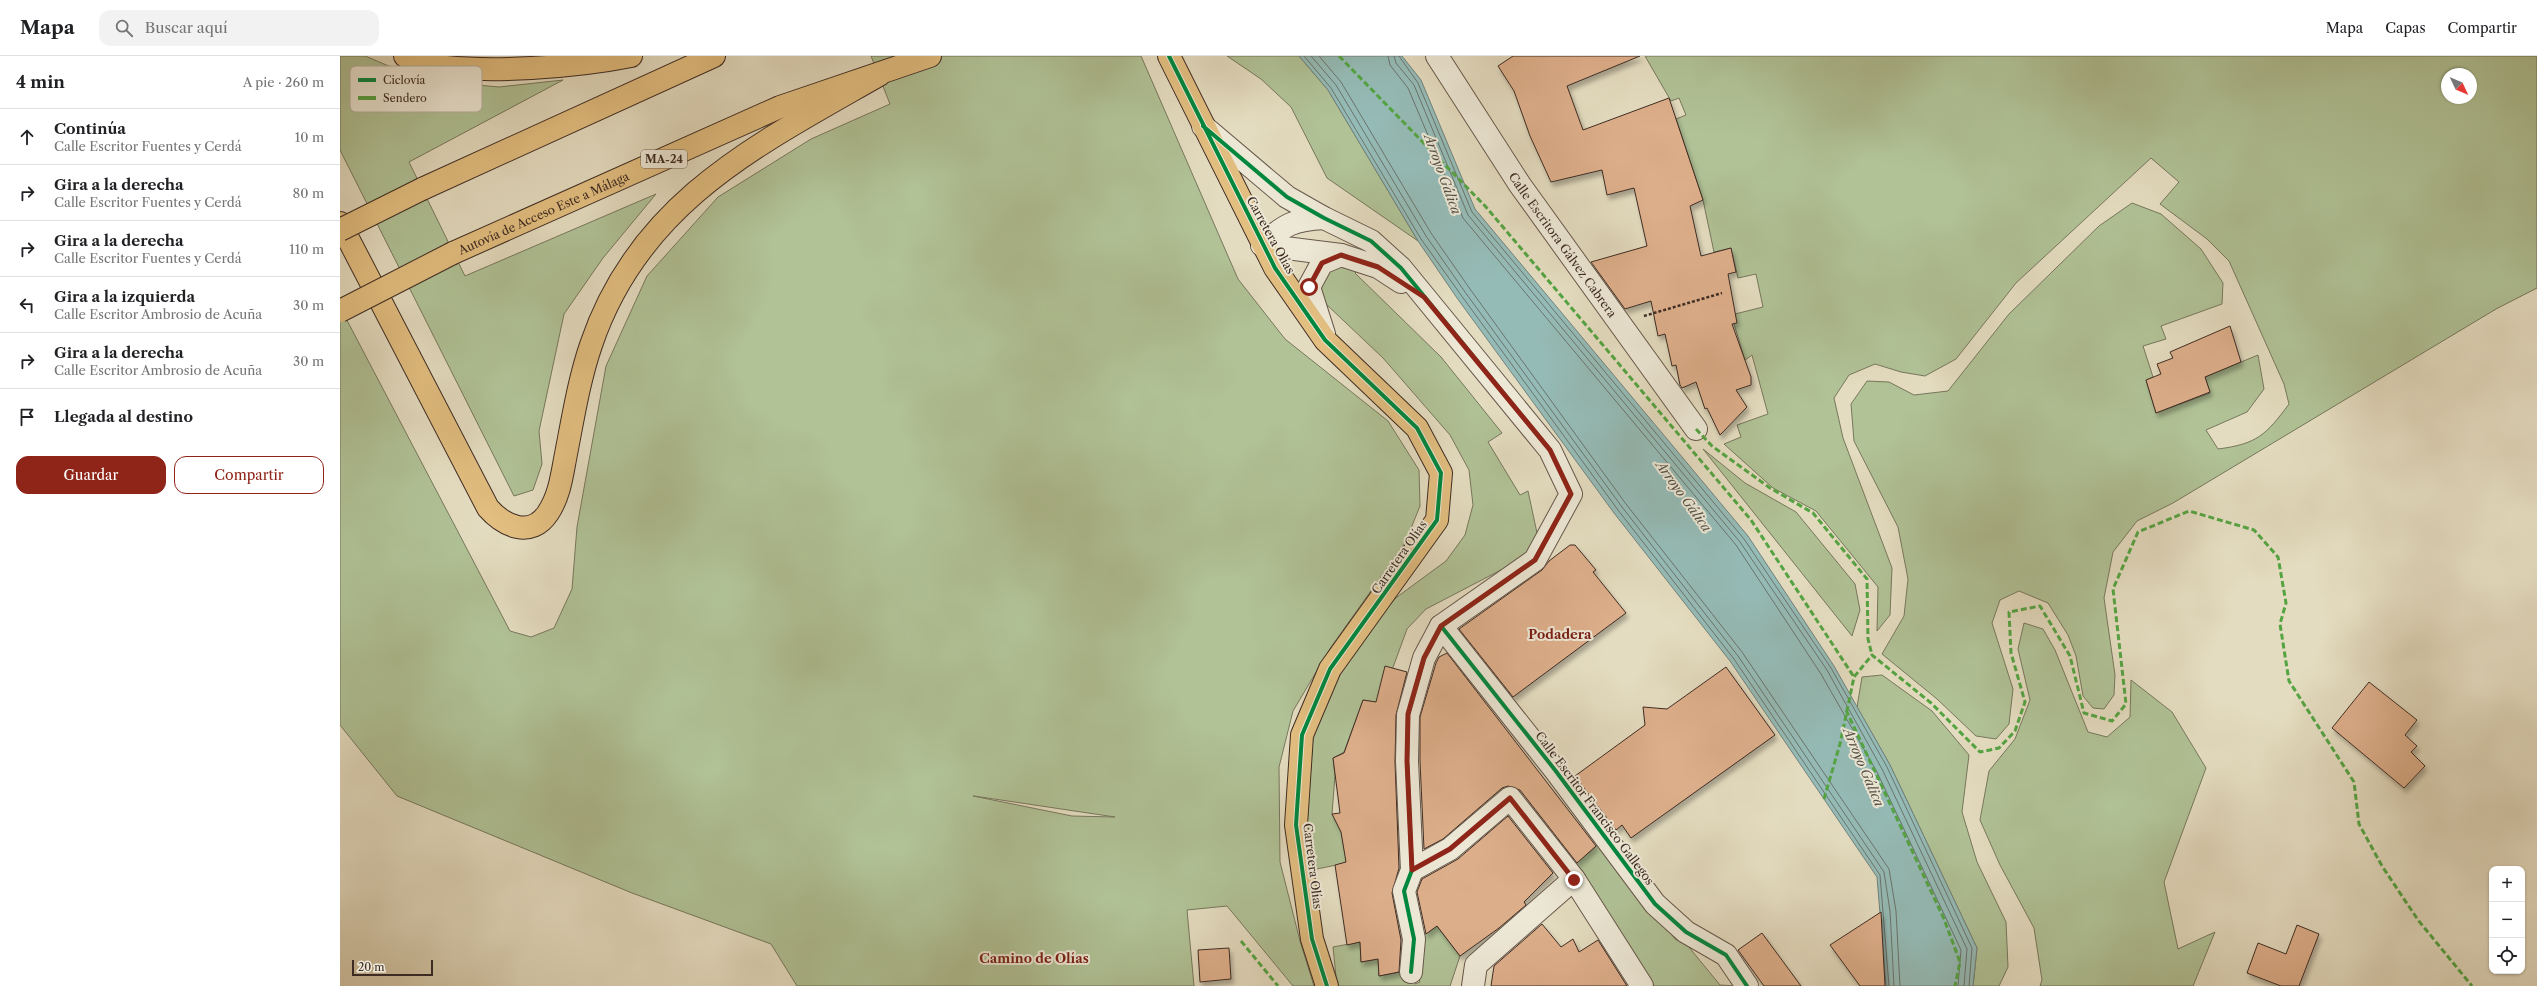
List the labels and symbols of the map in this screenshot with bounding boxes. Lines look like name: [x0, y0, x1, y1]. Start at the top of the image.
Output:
legend: [350, 66, 482, 112]
north arrow: [2441, 68, 2477, 104]
text: Ciclovía: [383, 73, 426, 87]
text: Sendero: [383, 91, 427, 105]
water label: Arroyo Gálica: [1420, 130, 1465, 216]
road number: MA-24: [641, 150, 687, 168]
street label: Autovía de Acceso Este a Málaga: [455, 168, 632, 258]
street label: Calle Escritora Gálvez Cabrera: [1506, 169, 1621, 321]
street label: Carretera Olías: [1244, 194, 1298, 276]
route start: [1300, 278, 1318, 296]
water label: Arroyo Gálica: [1652, 456, 1715, 535]
street label: Carretera Olías: [1368, 517, 1430, 597]
district label: Podadera: [1528, 626, 1592, 642]
water label: Arroyo Gálica: [1839, 723, 1888, 809]
street label: Calle Escritor Francisco Gallegos: [1532, 728, 1658, 888]
street label: Carretera Olías: [1300, 822, 1326, 910]
route end: [1565, 871, 1583, 889]
district label: Camino de Olías: [979, 950, 1089, 966]
scale bar: [352, 958, 433, 977]

